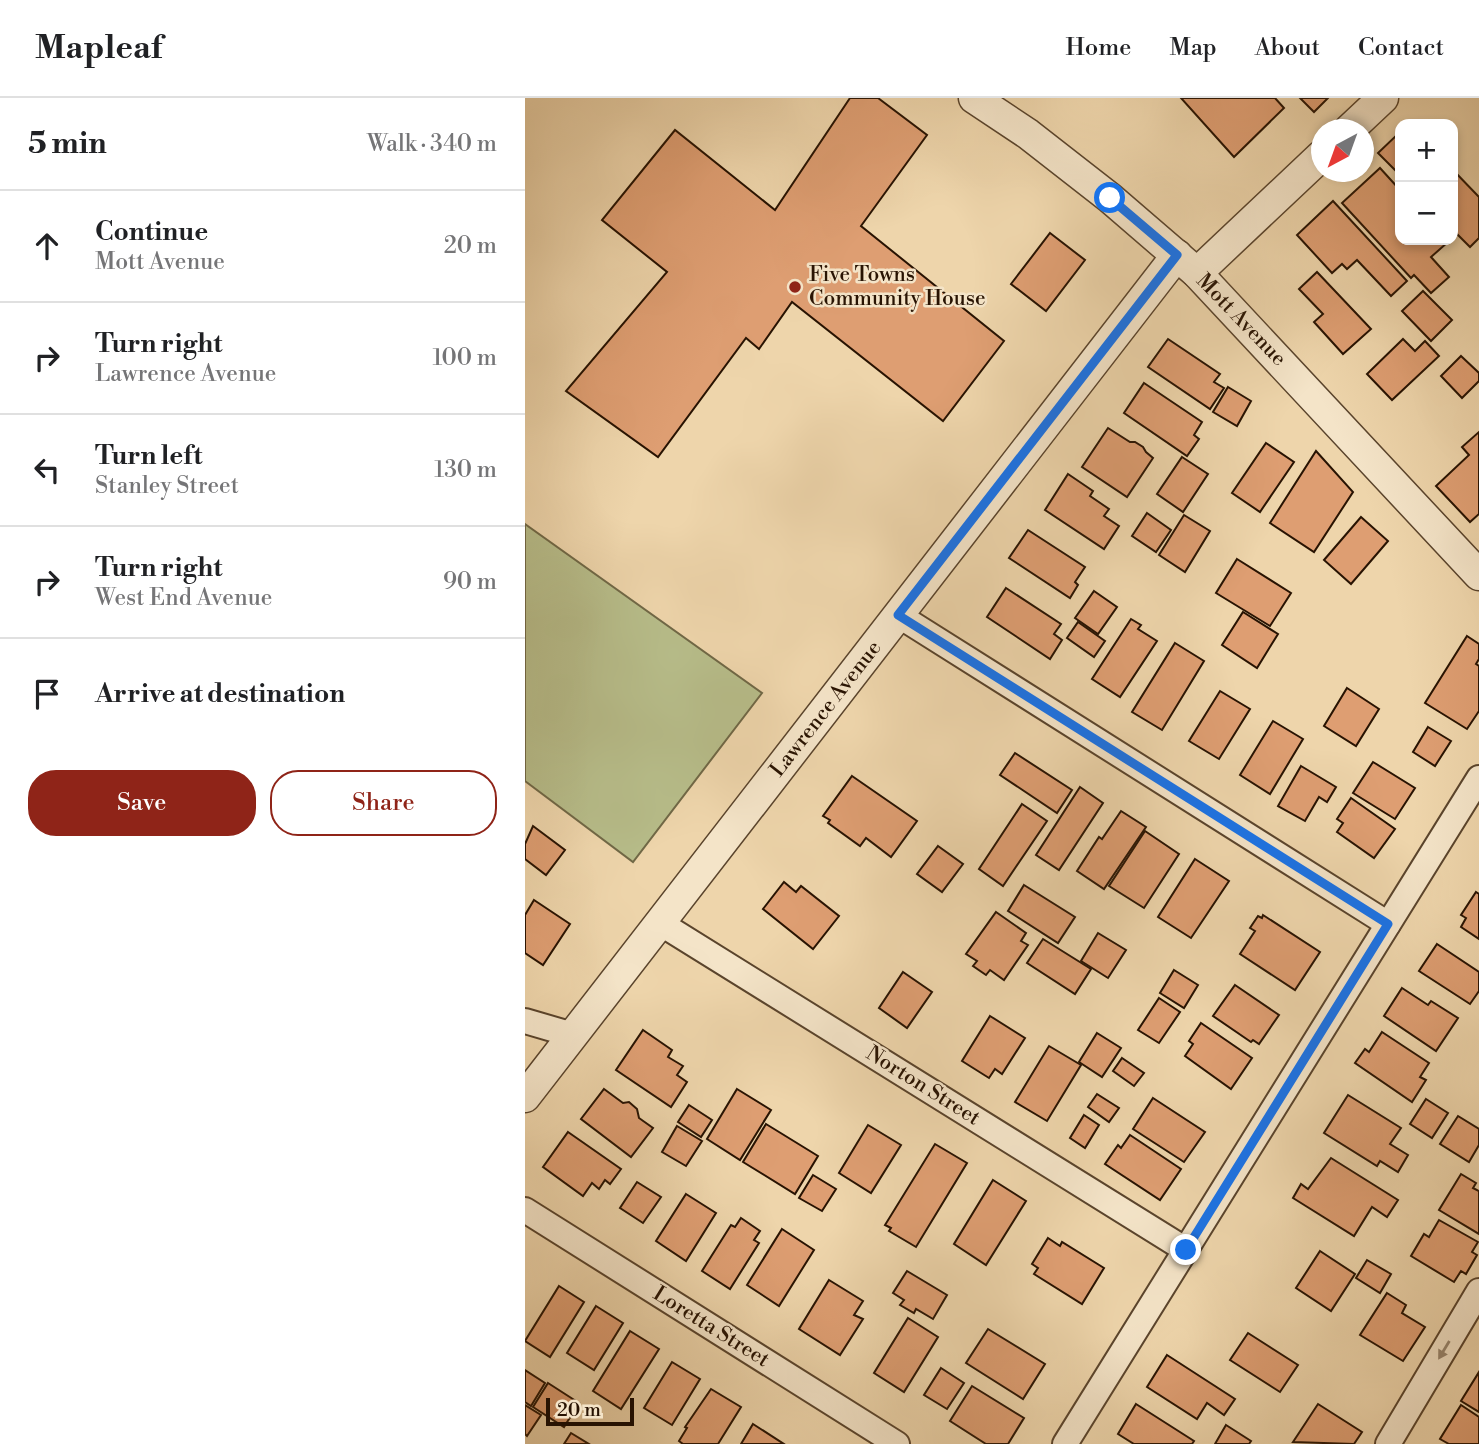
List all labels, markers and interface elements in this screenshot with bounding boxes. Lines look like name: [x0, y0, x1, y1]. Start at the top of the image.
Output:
text: Mapleaf: [35, 28, 162, 69]
text: Home: [1066, 33, 1131, 63]
text: Map: [1169, 33, 1217, 63]
text: About: [1255, 33, 1320, 63]
text: Contact: [1358, 33, 1444, 63]
north arrow: [1311, 119, 1374, 182]
map controls: [1395, 119, 1458, 245]
button: +: [1395, 119, 1458, 182]
text: 5 min: [28, 125, 107, 163]
text: Walk · 340 m: [367, 130, 497, 158]
route start: [1094, 182, 1125, 213]
button: −: [1395, 182, 1458, 245]
text: Continue: [95, 216, 208, 248]
icon: ahead: [28, 227, 66, 265]
text: 20 m: [444, 232, 497, 260]
text: Mott Avenue: [95, 248, 225, 276]
place label: Five Towns Community House: [809, 262, 986, 312]
street label: Mott Avenue: [1190, 268, 1292, 372]
marker: Five Towns Community House: [787, 279, 803, 295]
text: Turn right: [95, 328, 223, 360]
icon: right: [28, 339, 66, 377]
text: 100 m: [432, 344, 497, 372]
text: Lawrence Avenue: [95, 360, 276, 388]
text: Turn left: [95, 440, 203, 472]
icon: left: [28, 451, 66, 489]
text: 130 m: [434, 456, 497, 484]
text: Stanley Street: [95, 472, 239, 500]
text: Turn right: [95, 552, 223, 584]
icon: right: [28, 563, 66, 601]
text: 90 m: [443, 568, 497, 596]
text: West End Avenue: [95, 584, 272, 612]
street label: Lawrence Avenue: [765, 636, 887, 782]
icon: arrive: [28, 675, 66, 713]
text: Arrive at destination: [95, 678, 345, 710]
button: Save: [28, 770, 256, 836]
button: Share: [270, 770, 497, 836]
street label: Norton Street: [861, 1041, 985, 1132]
route end: [1170, 1234, 1201, 1265]
street label: Loretta Street: [648, 1281, 775, 1373]
one-way arrow: [1438, 1341, 1450, 1360]
scale bar: [546, 1395, 633, 1427]
text: 20 m: [557, 1398, 601, 1422]

